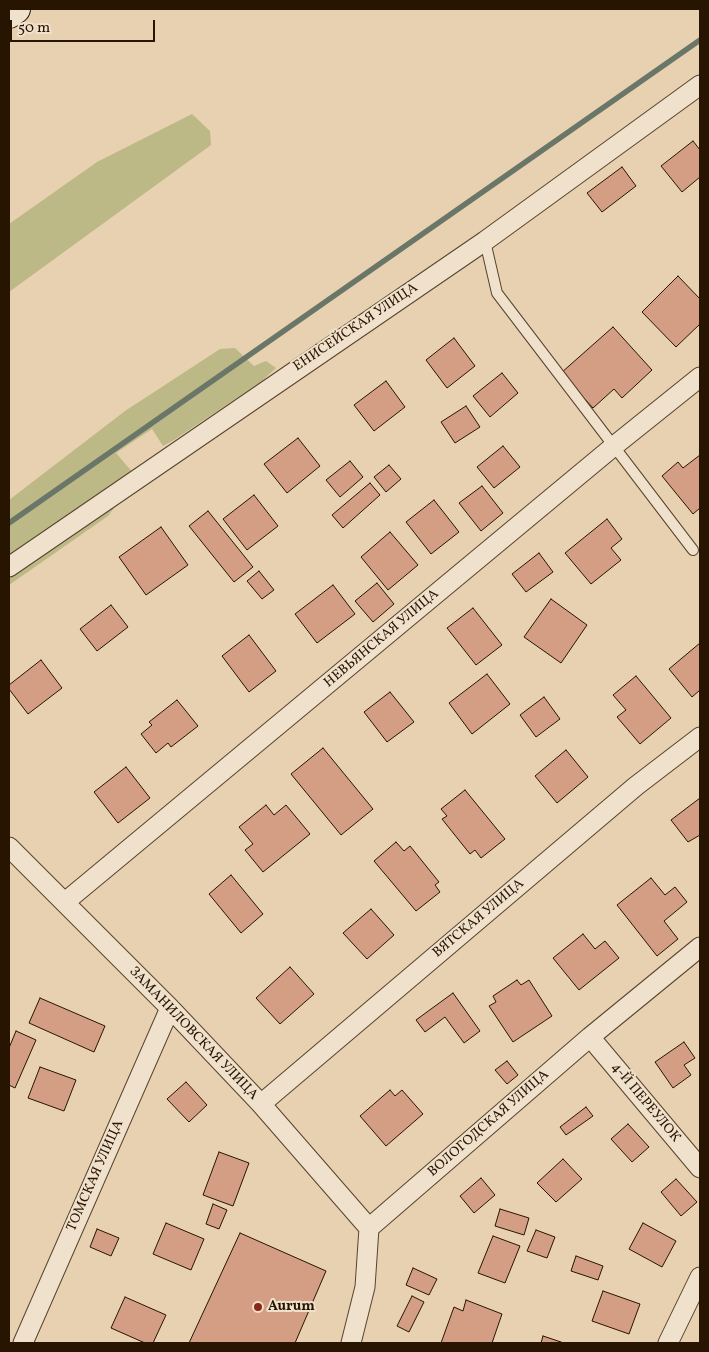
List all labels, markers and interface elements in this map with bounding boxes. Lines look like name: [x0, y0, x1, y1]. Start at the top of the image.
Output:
scale bar: [12, 10, 158, 42]
text: 50 m: [18, 18, 50, 39]
street label: ЕНИСЕЙСКАЯ УЛИЦА: [291, 280, 421, 376]
street label: НЕВЬЯНСКАЯ УЛИЦА: [321, 586, 443, 692]
street label: ВЯТСКАЯ УЛИЦА: [430, 876, 528, 962]
street label: ЗАМАНИЛОВСКАЯ УЛИЦА: [125, 964, 261, 1104]
street label: 4-Й ПЕРЕУЛОК: [607, 1060, 683, 1146]
street label: ВОЛОГОДСКАЯ УЛИЦА: [425, 1067, 553, 1181]
street label: ТОМСКАЯ УЛИЦА: [64, 1118, 128, 1234]
place label: Aurum: [268, 1299, 315, 1315]
marker: Aurum: [252, 1301, 264, 1313]

